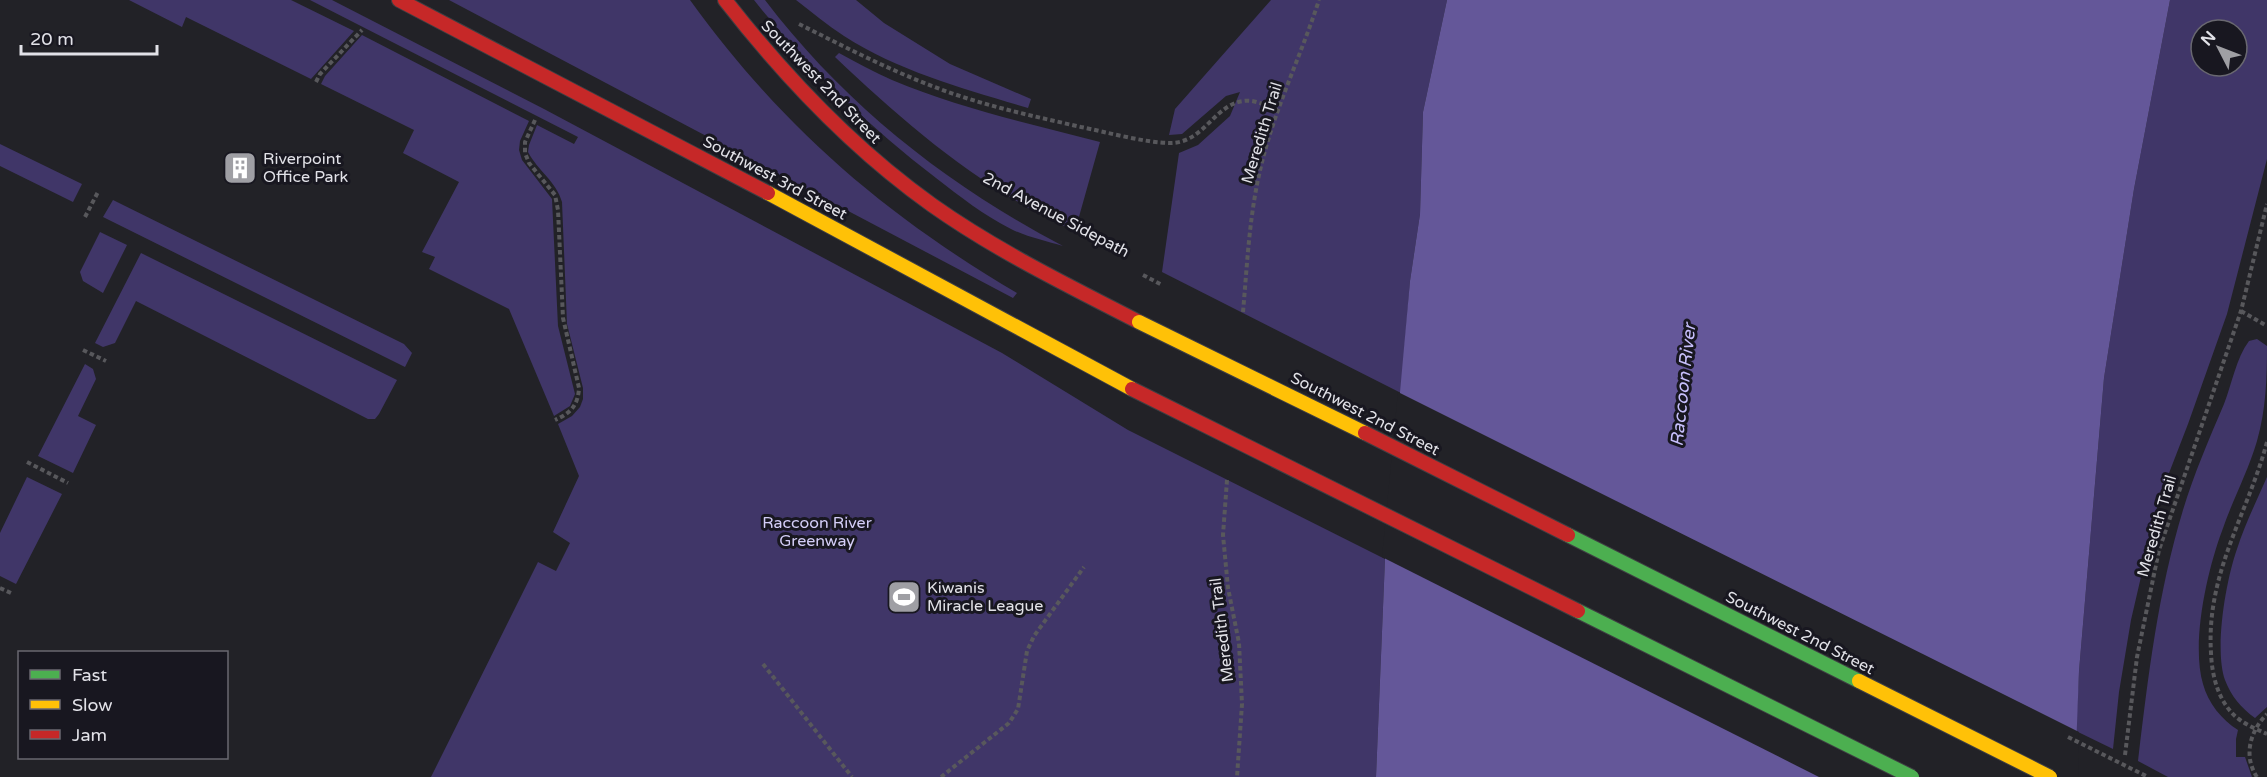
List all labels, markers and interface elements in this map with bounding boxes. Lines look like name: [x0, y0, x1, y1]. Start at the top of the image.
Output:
street label: Southwest 2nd Street: [757, 16, 885, 148]
scale bar: [21, 18, 158, 56]
north arrow: [2189, 18, 2249, 78]
text: N: [2197, 27, 2220, 50]
text: 20 m: [30, 28, 74, 50]
street label: Meredith Trail: [1237, 80, 1287, 186]
street label: Southwest 3rd Street: [699, 132, 851, 224]
place label: Riverpoint Office Park: [263, 149, 349, 187]
building icon: Riverpoint Office Park: [222, 150, 258, 186]
street label: 2nd Avenue Sidepath: [979, 168, 1133, 262]
water label: Raccoon River: [1666, 320, 1701, 447]
street label: Southwest 2nd Street: [1287, 368, 1443, 460]
street label: Meredith Trail: [2133, 473, 2181, 579]
park label: Raccoon River Greenway: [762, 513, 873, 551]
street label: Meredith Trail: [1206, 577, 1238, 683]
place label: Kiwanis Miracle League: [927, 578, 1043, 616]
sports icon: Kiwanis Miracle League: [886, 579, 922, 615]
street label: Southwest 2nd Street: [1722, 587, 1878, 679]
legend: [18, 651, 228, 759]
text: Fast: [72, 664, 107, 686]
text: Slow: [72, 694, 113, 716]
text: Jam: [72, 724, 107, 746]

